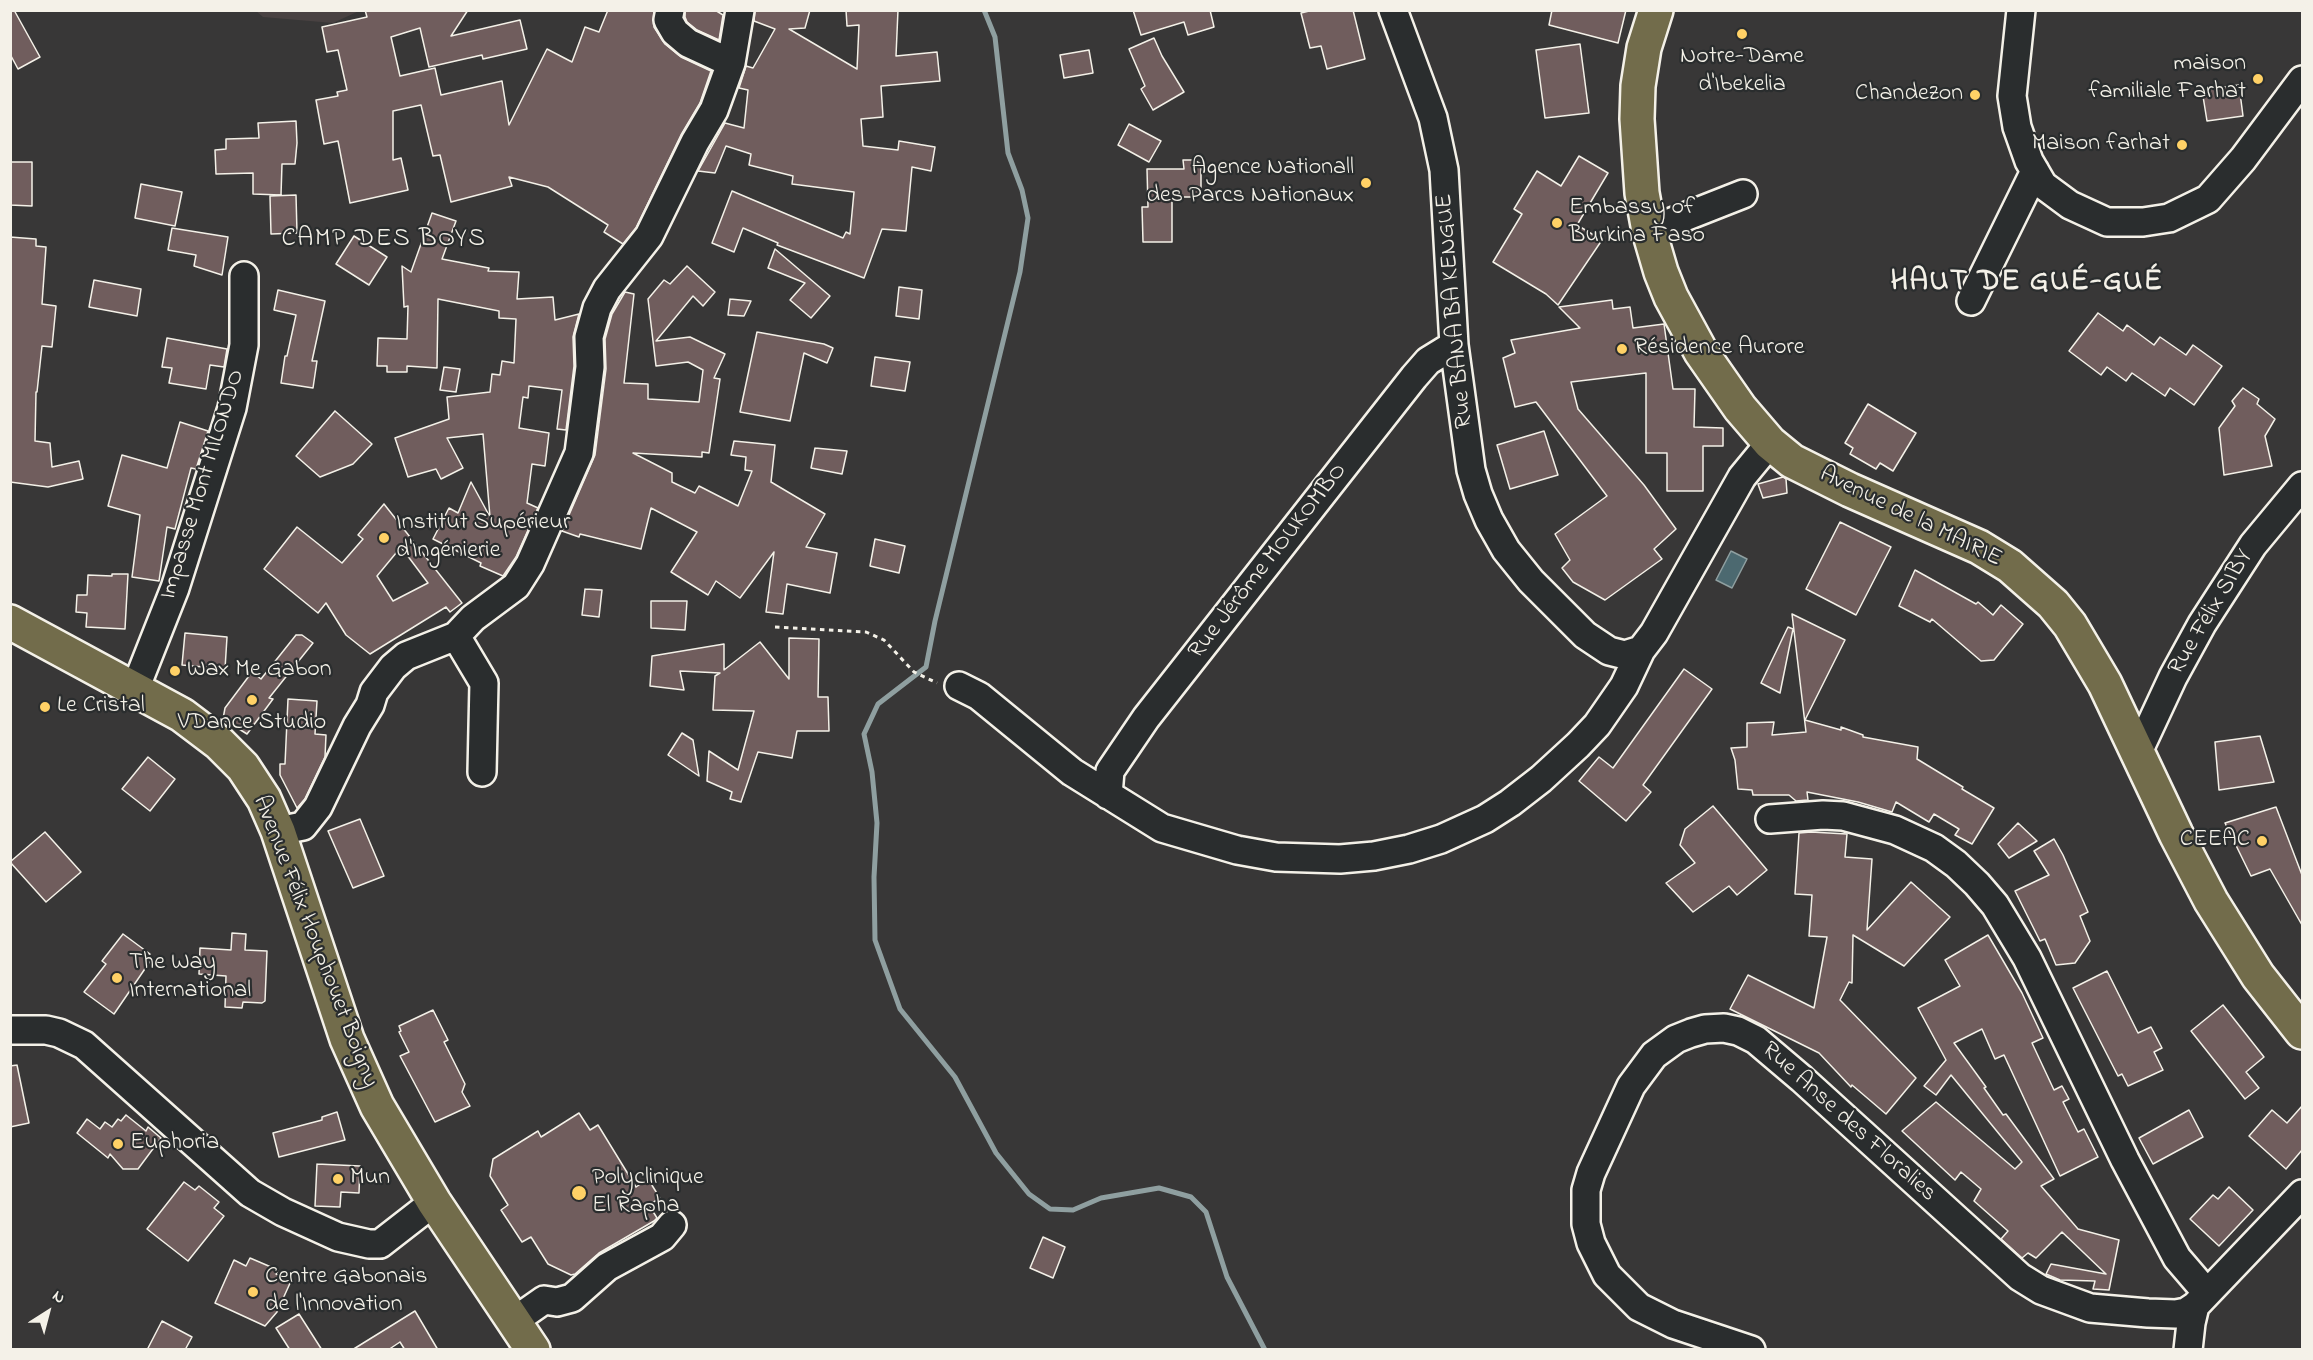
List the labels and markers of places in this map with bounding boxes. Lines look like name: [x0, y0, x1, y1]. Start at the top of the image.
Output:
marker: Notre-Dame d'Ibekelia: [1735, 27, 1749, 41]
place label: Notre-Dame d'Ibekelia: [1680, 44, 1804, 100]
place label: maison familiale Farhat: [2088, 51, 2246, 107]
marker: maison familiale Farhat: [2251, 72, 2265, 86]
place label: Chandezon: [1855, 81, 1963, 109]
marker: Chandezon: [1968, 88, 1982, 102]
place label: Maison farhat: [2032, 131, 2170, 159]
marker: Maison farhat: [2175, 138, 2189, 152]
place label: Agence Nationall des Parcs Nationaux: [1147, 155, 1354, 211]
marker: Agence Nationall des Parcs Nationaux: [1359, 176, 1373, 190]
place label: Embassy of Burkina Faso: [1569, 195, 1705, 251]
marker: Embassy of Burkina Faso: [1550, 216, 1564, 230]
place label: Résidence Aurore: [1634, 335, 1805, 363]
marker: Résidence Aurore: [1615, 342, 1629, 356]
place label: Institut Supérieur d'Ingénierie: [396, 510, 570, 566]
marker: Institut Supérieur d'Ingénierie: [377, 531, 391, 545]
place label: Wax Me Gabon: [187, 657, 332, 685]
marker: Wax Me Gabon: [168, 664, 182, 678]
place label: Le Cristal: [57, 693, 145, 721]
marker: VDance Studio: [245, 693, 259, 707]
marker: Le Cristal: [38, 700, 52, 714]
place label: VDance Studio: [178, 710, 326, 738]
place label: CEEAC: [2180, 827, 2250, 855]
marker: CEEAC: [2255, 834, 2269, 848]
place label: The Way International: [129, 950, 251, 1006]
marker: The Way International: [110, 971, 124, 985]
place label: Euphoria: [130, 1130, 219, 1158]
marker: Euphoria: [111, 1137, 125, 1151]
place label: Mun: [350, 1165, 390, 1193]
place label: Polyclinique El Rapha: [592, 1165, 704, 1221]
marker: Mun: [331, 1172, 345, 1186]
marker: Polyclinique El Rapha: [570, 1184, 588, 1202]
place label: Centre Gabonais de l'Innovation: [265, 1264, 428, 1320]
marker: Centre Gabonais de l'Innovation: [246, 1285, 260, 1299]

